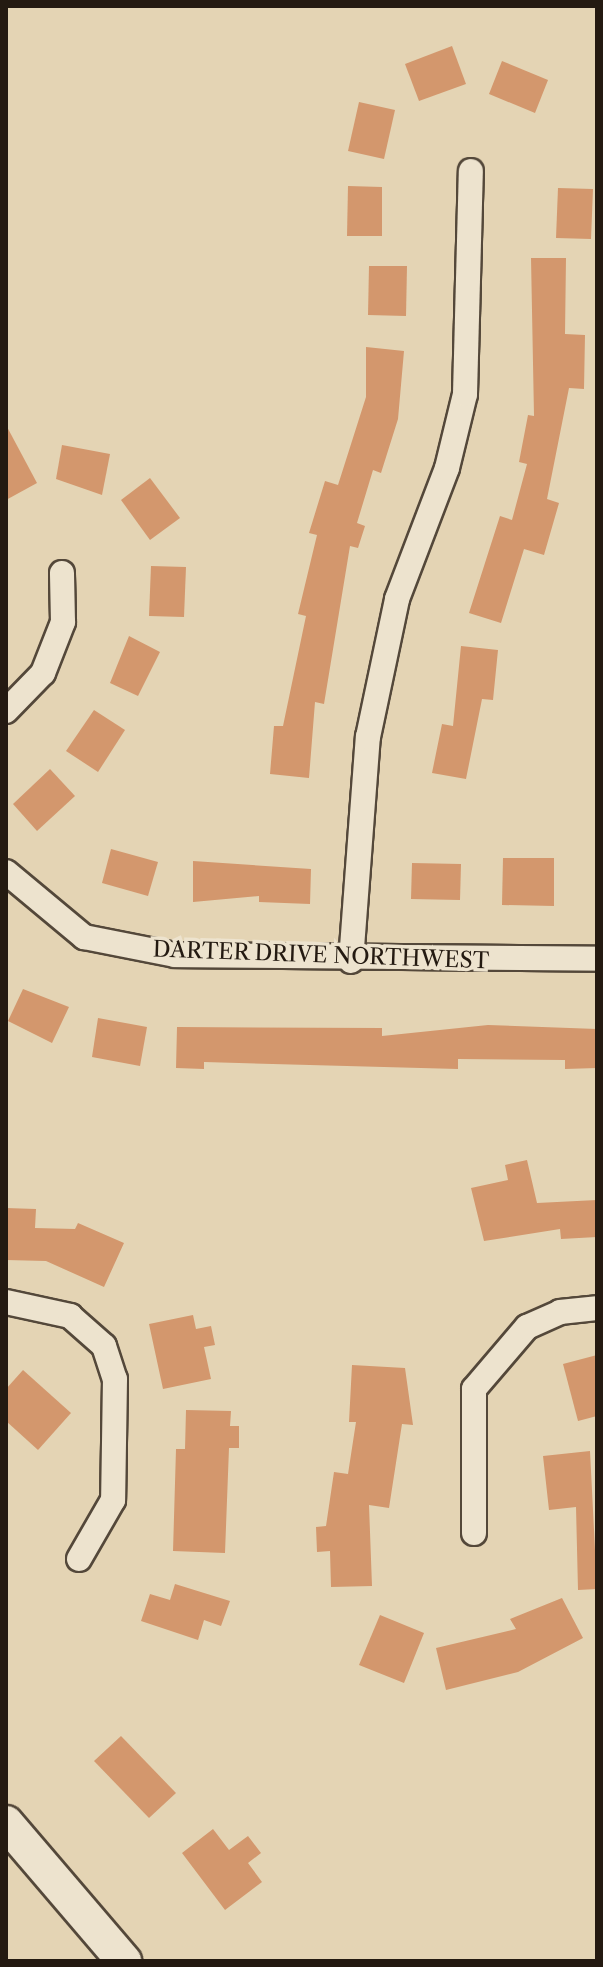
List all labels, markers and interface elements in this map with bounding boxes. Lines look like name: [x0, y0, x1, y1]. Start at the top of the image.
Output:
street label: DARTER DRIVE NORTHWEST: [152, 936, 490, 974]

